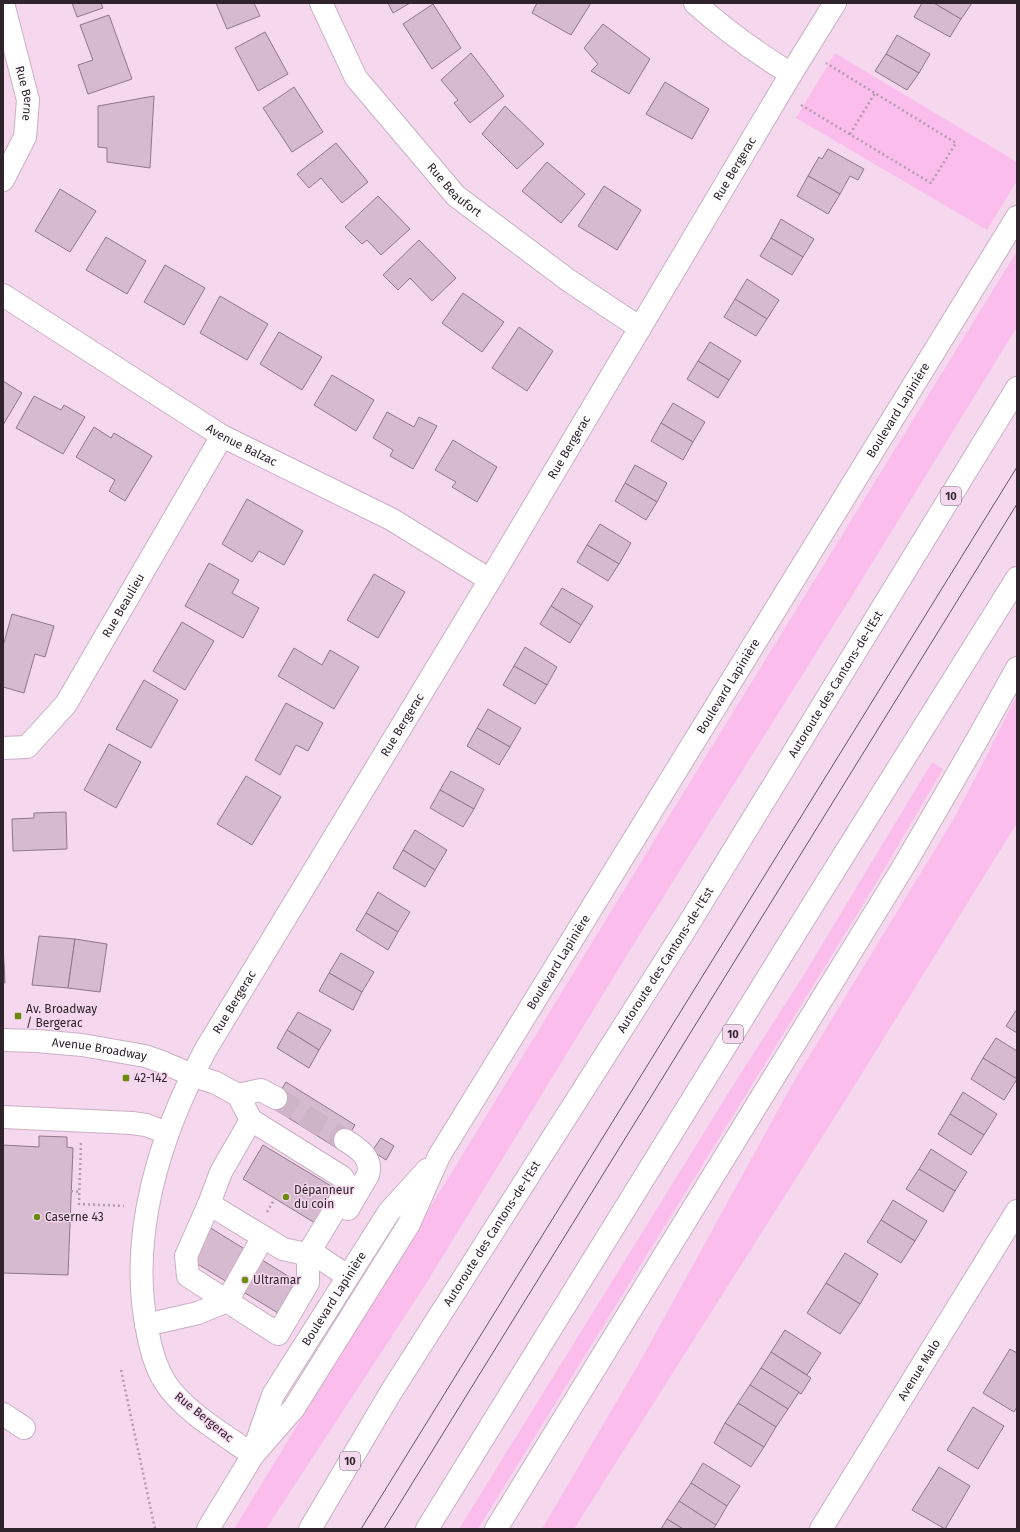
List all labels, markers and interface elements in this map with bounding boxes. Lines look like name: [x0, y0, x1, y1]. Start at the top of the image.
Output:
street label: Rue Berne: [12, 64, 35, 121]
street label: Rue Bergerac: [710, 134, 759, 203]
street label: Rue Beaufort: [424, 160, 485, 220]
street label: Boulevard Lapinière: [864, 360, 933, 460]
street label: Rue Bergerac: [545, 413, 593, 481]
street label: Avenue Balzac: [204, 421, 280, 469]
road number: 10: [941, 487, 961, 505]
street label: Rue Beaulieu: [99, 571, 147, 640]
street label: Autoroute des Cantons-de-l'Est: [785, 608, 886, 760]
street label: Boulevard Lapinière: [694, 636, 763, 736]
street label: Rue Bergerac: [378, 691, 427, 759]
street label: Autoroute des Cantons-de-l'Est: [614, 884, 717, 1035]
street label: Boulevard Lapinière: [524, 912, 593, 1012]
street label: Rue Bergerac: [210, 968, 259, 1036]
place label: Av. Broadway / Bergerac: [26, 1002, 97, 1030]
marker: Av. Broadway / Bergerac: [13, 1011, 23, 1021]
road number: 10: [723, 1025, 743, 1043]
street label: Avenue Broadway: [51, 1035, 148, 1063]
place label: 42-142: [134, 1071, 167, 1085]
marker: 42-142: [121, 1073, 131, 1083]
street label: Autoroute des Cantons-de-l'Est: [440, 1158, 544, 1309]
place label: Dépanneur du coin: [294, 1183, 354, 1211]
marker: Dépanneur du coin: [281, 1192, 291, 1202]
place label: Caserne 43: [45, 1210, 104, 1224]
marker: Caserne 43: [32, 1212, 42, 1222]
street label: Boulevard Lapinière: [299, 1249, 369, 1348]
place label: Ultramar: [253, 1273, 301, 1287]
marker: Ultramar: [240, 1275, 250, 1285]
street label: Avenue Malo: [895, 1337, 943, 1403]
street label: Rue Bergerac: [172, 1389, 236, 1445]
road number: 10: [340, 1452, 360, 1470]

